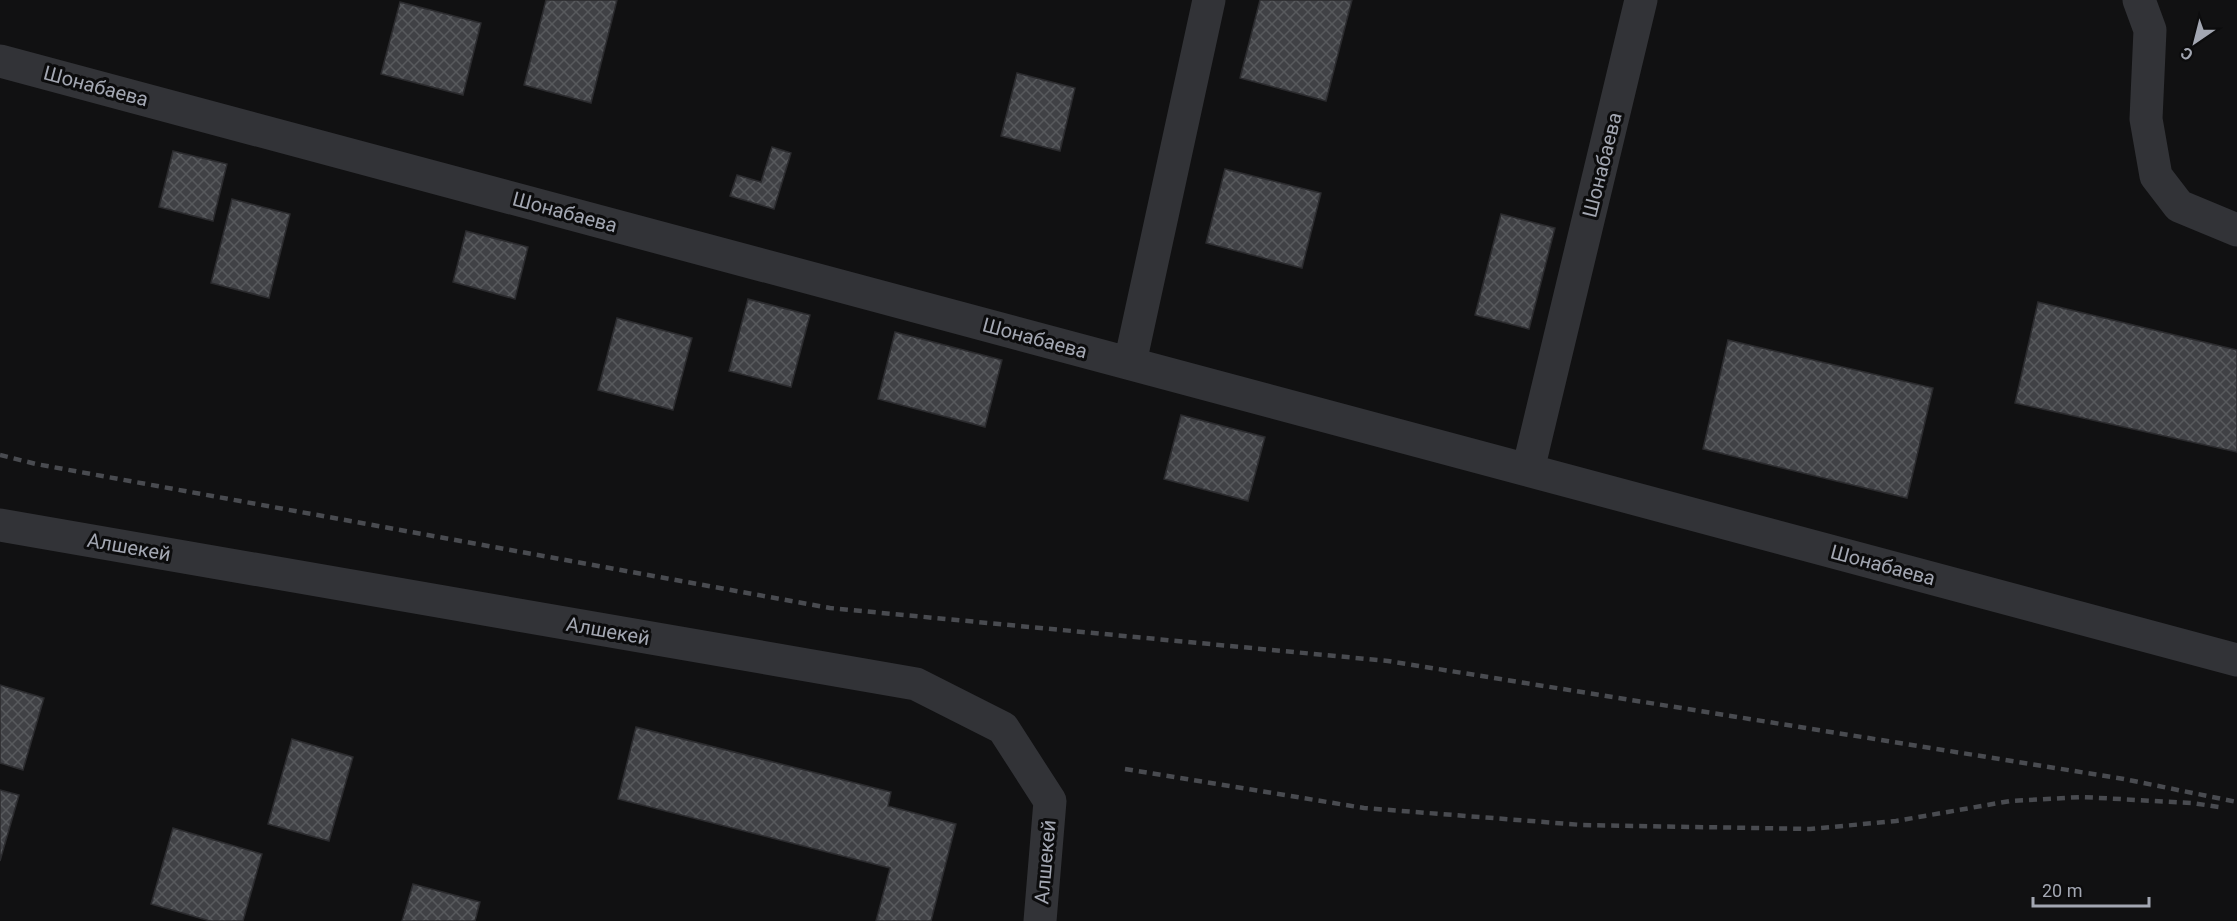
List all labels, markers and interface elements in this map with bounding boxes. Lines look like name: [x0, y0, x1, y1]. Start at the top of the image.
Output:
north arrow: [2165, 12, 2225, 72]
text: С: [2177, 43, 2196, 65]
street label: Шонабаева: [41, 60, 151, 112]
street label: Шонабаева: [1577, 110, 1627, 220]
street label: Шонабаева: [510, 186, 620, 238]
street label: Шонабаева: [980, 312, 1090, 364]
street label: Алшекей: [85, 528, 173, 566]
street label: Шонабаева: [1828, 539, 1938, 591]
street label: Алшекей: [564, 612, 652, 650]
street label: Алшекей: [1029, 819, 1061, 905]
scale bar: [2033, 870, 2148, 908]
text: 20 m: [2042, 880, 2082, 901]

